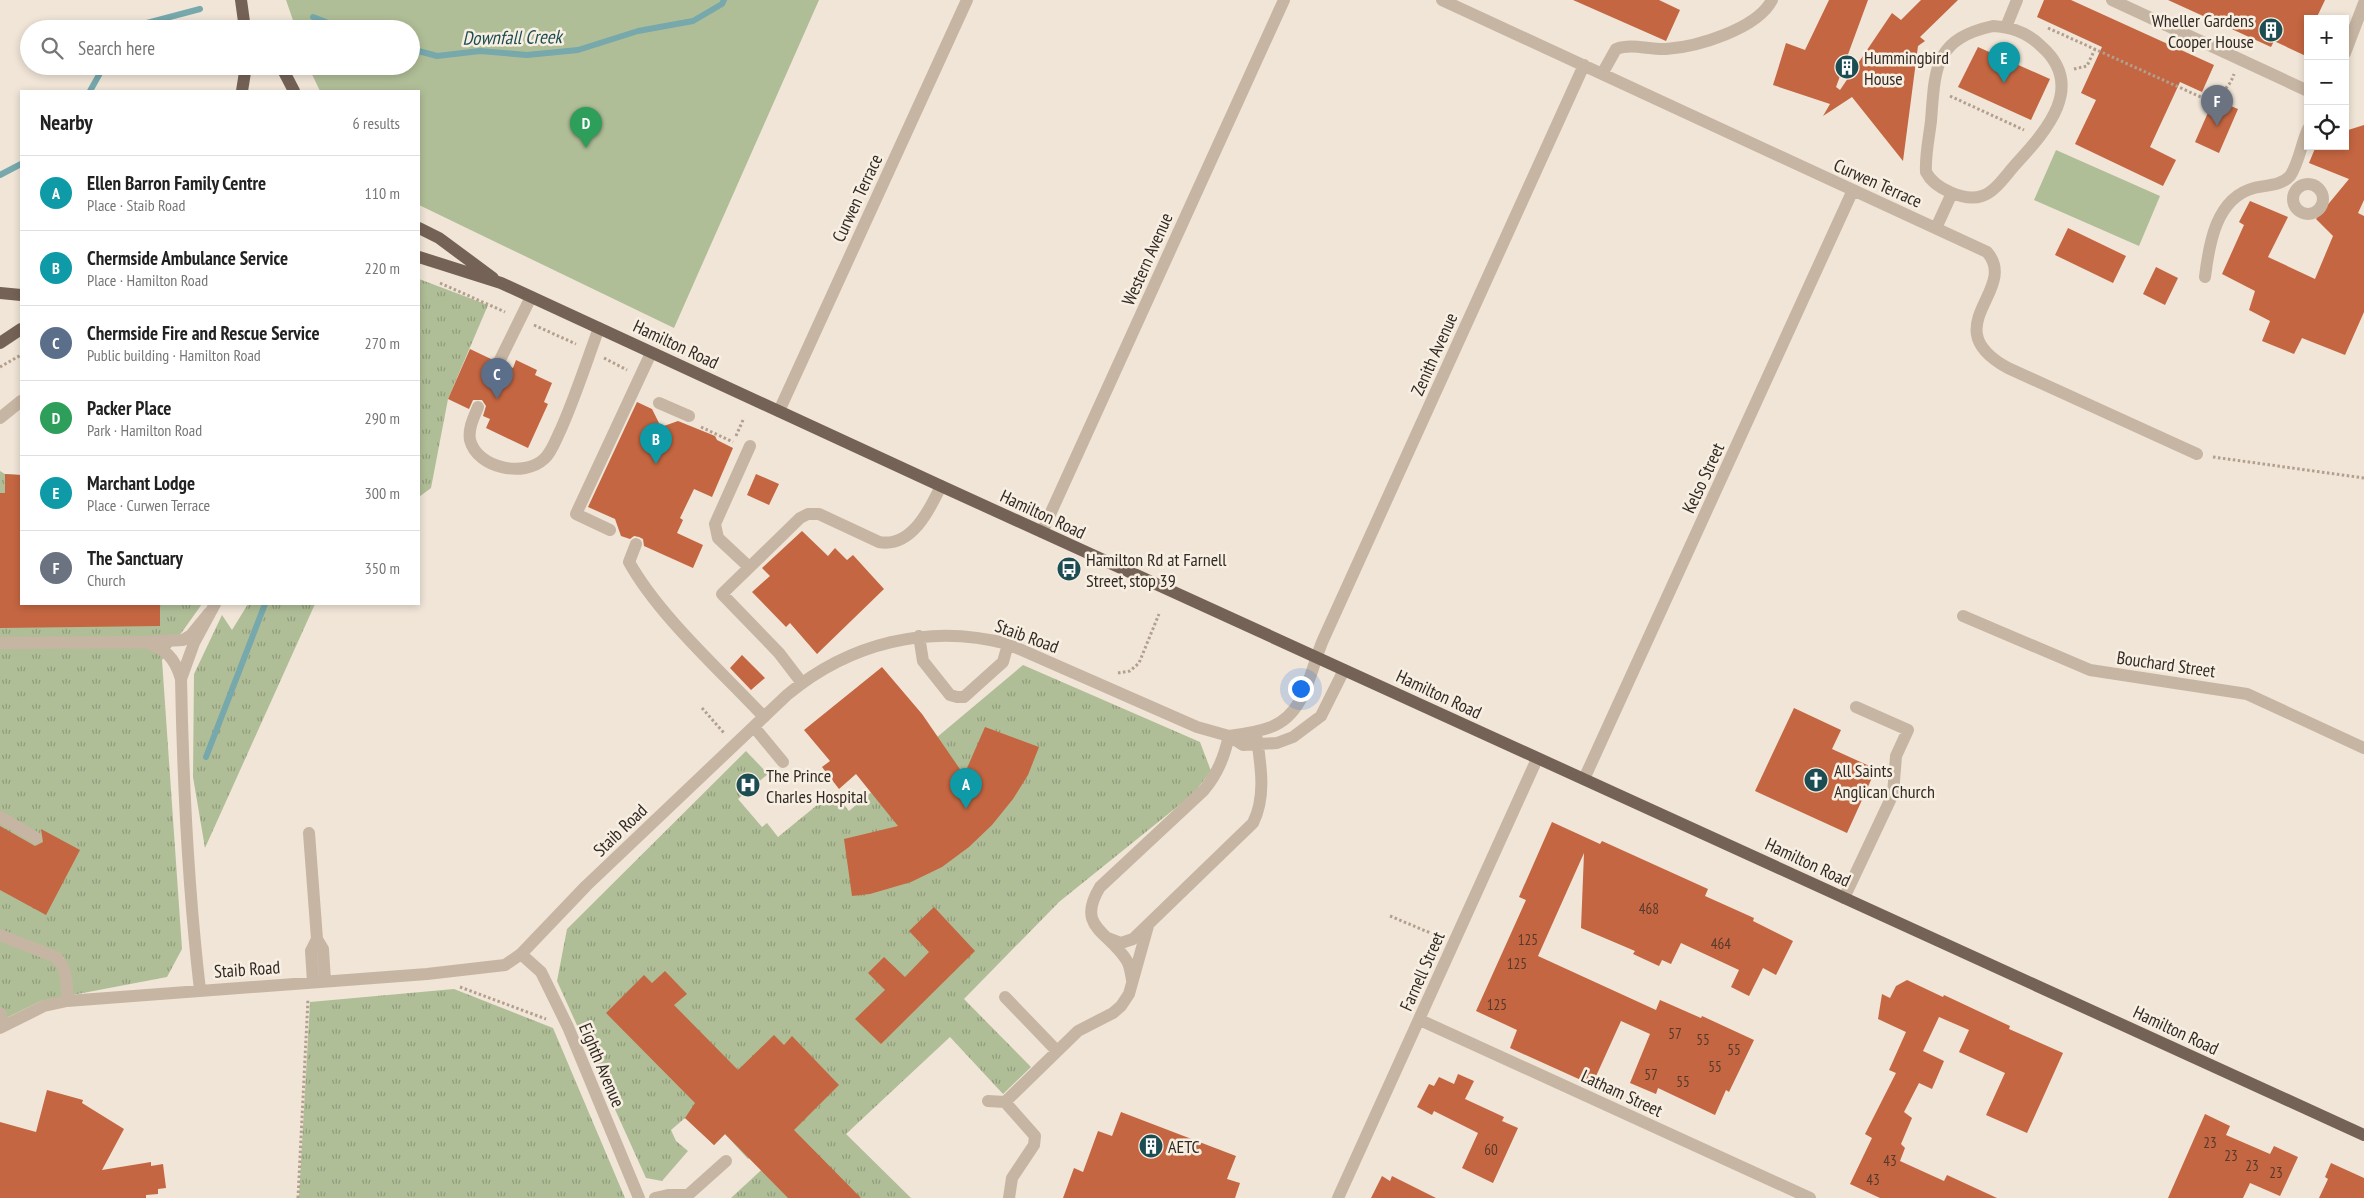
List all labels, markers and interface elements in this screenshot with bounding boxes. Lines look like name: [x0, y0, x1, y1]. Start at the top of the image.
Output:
place label: Wheller Gardens Cooper House: [2152, 9, 2254, 53]
map controls: [2304, 15, 2349, 150]
button: +: [2304, 15, 2349, 60]
building icon: Wheller Gardens Cooper House: [2258, 17, 2284, 43]
search box: [20, 20, 420, 75]
water label: Downfall Creek: [462, 24, 565, 50]
icon: search: [38, 34, 66, 62]
text: Search here: [78, 36, 155, 60]
pin: E: [1988, 42, 2020, 83]
place label: Hummingbird House: [1864, 46, 1949, 90]
building icon: Hummingbird House: [1834, 54, 1860, 80]
button: −: [2304, 60, 2349, 105]
pin: F: [2201, 85, 2233, 126]
button: locate: [2304, 105, 2349, 150]
pin: D: [570, 107, 602, 148]
text: Nearby: [40, 109, 93, 136]
text: 6 results: [353, 113, 400, 133]
street label: Curwen Terrace: [827, 150, 887, 246]
street label: Curwen Terrace: [1830, 153, 1926, 213]
text: Ellen Barron Family Centre: [87, 171, 266, 195]
text: A: [52, 183, 60, 203]
text: 110 m: [365, 183, 400, 203]
text: Place · Staib Road: [87, 195, 185, 215]
street label: Western Avenue: [1116, 209, 1178, 309]
text: Chermside Ambulance Service: [87, 246, 288, 270]
text: B: [52, 258, 60, 278]
text: 220 m: [365, 258, 400, 278]
text: Place · Hamilton Road: [87, 270, 208, 290]
street label: Zenith Avenue: [1406, 309, 1462, 399]
street label: Hamilton Road: [630, 314, 722, 374]
text: Chermside Fire and Rescue Service: [87, 321, 320, 345]
text: C: [52, 333, 60, 353]
text: 270 m: [365, 333, 400, 353]
text: Public building · Hamilton Road: [87, 345, 261, 365]
pin: C: [481, 358, 513, 399]
text: Packer Place: [87, 396, 171, 420]
text: D: [52, 408, 60, 428]
text: 290 m: [365, 408, 400, 428]
text: Park · Hamilton Road: [87, 420, 202, 440]
pin: B: [640, 423, 672, 464]
street label: Kelso Street: [1677, 439, 1729, 517]
text: Marchant Lodge: [87, 471, 195, 495]
text: E: [53, 483, 59, 503]
text: 300 m: [365, 483, 400, 503]
street label: Hamilton Road: [997, 484, 1089, 544]
text: Place · Curwen Terrace: [87, 495, 210, 515]
text: The Sanctuary: [87, 546, 183, 570]
place label: Hamilton Rd at Farnell Street, stop 39: [1086, 548, 1227, 592]
bus stop icon: Hamilton Rd at Farnell Street, stop 39: [1056, 556, 1082, 582]
text: F: [53, 558, 59, 578]
text: 350 m: [365, 558, 400, 578]
text: Church: [87, 570, 125, 590]
street label: Staib Road: [992, 614, 1062, 658]
street label: Bouchard Street: [2115, 646, 2217, 682]
street label: Hamilton Road: [1393, 664, 1485, 724]
your location: [1288, 676, 1314, 702]
place label: All Saints Anglican Church: [1834, 759, 1935, 803]
place label: The Prince Charles Hospital: [766, 764, 868, 808]
church icon: All Saints Anglican Church: [1803, 767, 1829, 793]
pin: A: [950, 768, 982, 809]
hospital icon: The Prince Charles Hospital: [735, 772, 761, 798]
street label: Staib Road: [588, 799, 652, 861]
street label: Hamilton Road: [1762, 832, 1854, 892]
house number: 468: [1639, 899, 1659, 918]
street label: Farnell Street: [1394, 928, 1450, 1014]
house number: 125: [1518, 930, 1538, 949]
house number: 464: [1711, 934, 1731, 953]
house number: 125: [1507, 954, 1527, 973]
street label: Staib Road: [213, 955, 281, 983]
house number: 125: [1487, 995, 1507, 1014]
street label: Hamilton Road: [2130, 1000, 2222, 1060]
street label: Eighth Avenue: [574, 1020, 630, 1110]
house number: 57: [1668, 1024, 1682, 1043]
house number: 55: [1696, 1030, 1710, 1049]
house number: 55: [1727, 1040, 1741, 1059]
house number: 55: [1708, 1057, 1722, 1076]
street label: Latham Street: [1578, 1064, 1666, 1122]
house number: 57: [1644, 1065, 1658, 1084]
house number: 55: [1676, 1072, 1690, 1091]
building icon: AETC: [1138, 1133, 1164, 1159]
house number: 23: [2203, 1133, 2217, 1152]
place label: AETC: [1168, 1135, 1200, 1158]
house number: 60: [1484, 1140, 1498, 1159]
house number: 23: [2224, 1146, 2238, 1165]
house number: 43: [1883, 1151, 1897, 1170]
house number: 23: [2245, 1156, 2259, 1175]
house number: 23: [2269, 1163, 2283, 1182]
house number: 43: [1866, 1170, 1880, 1189]

